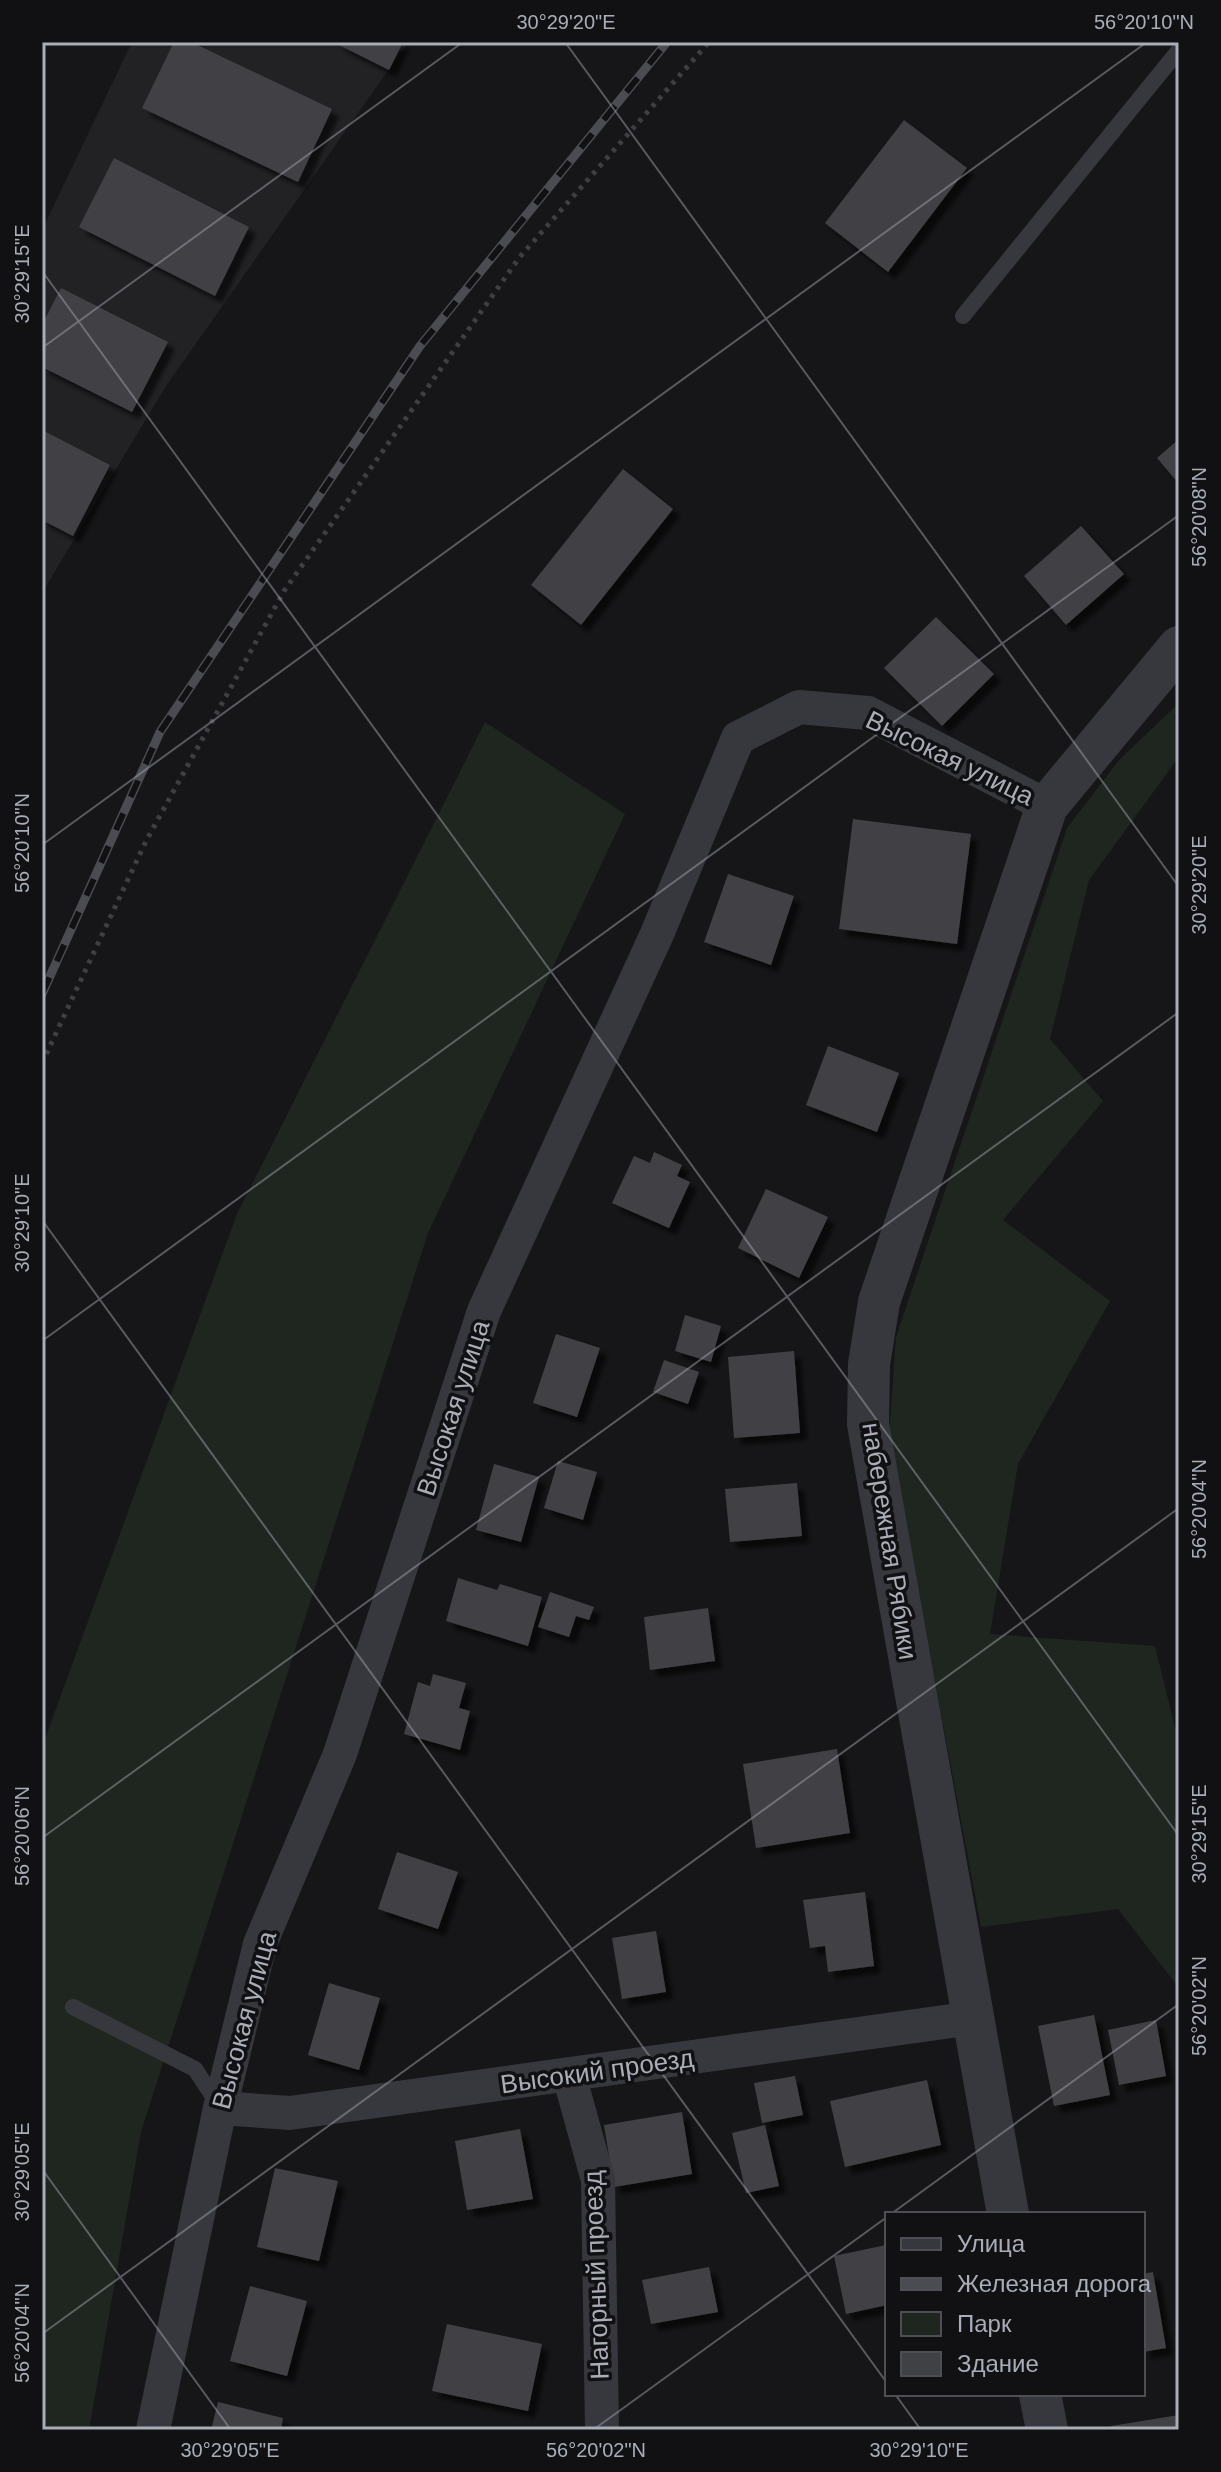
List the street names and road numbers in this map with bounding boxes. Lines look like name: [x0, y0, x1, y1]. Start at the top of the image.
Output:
street label: Высокая улица: [861, 704, 1039, 812]
street label: Высокая улица: [410, 1316, 496, 1500]
street label: набережная Рябики: [856, 1420, 924, 1662]
street label: Высокая улица: [206, 1927, 282, 2112]
street label: Высокий проезд: [498, 2043, 696, 2099]
street label: Нагорный проезд: [577, 2170, 615, 2380]

